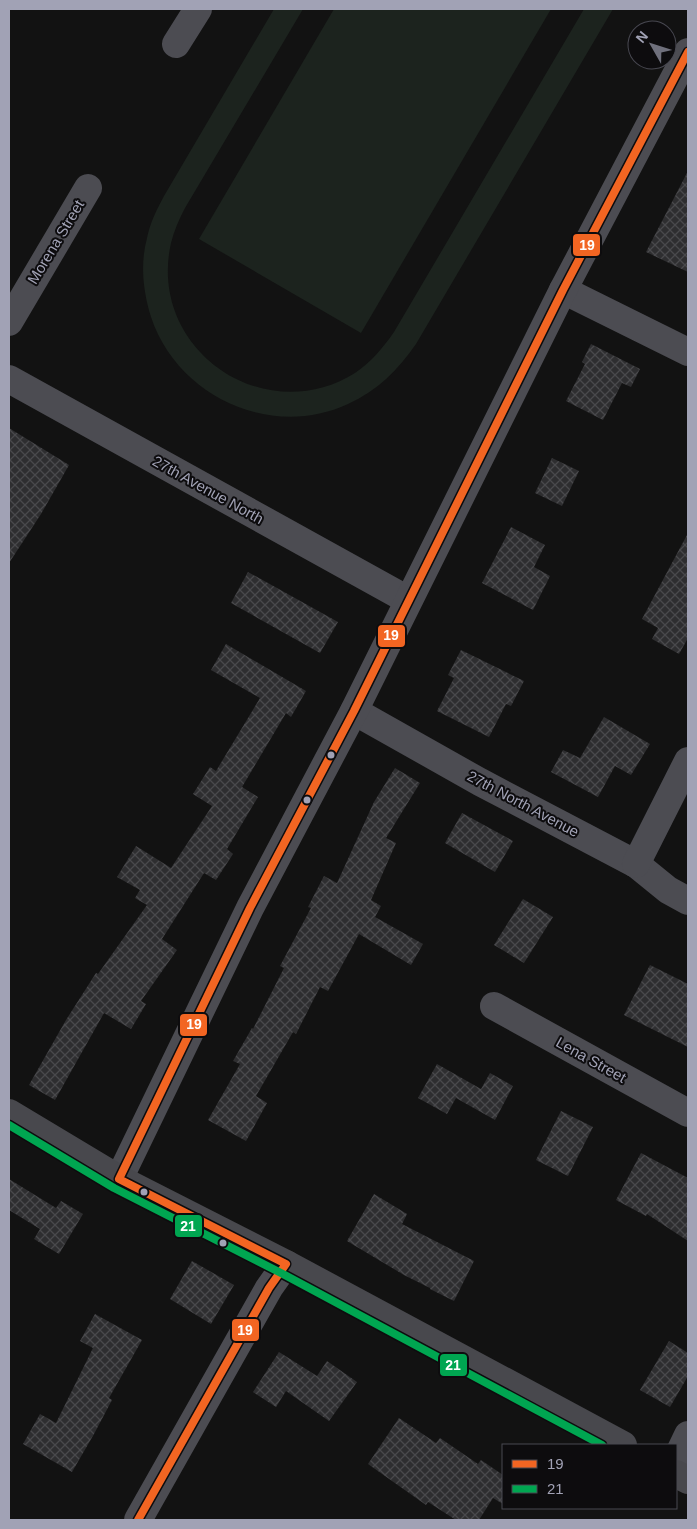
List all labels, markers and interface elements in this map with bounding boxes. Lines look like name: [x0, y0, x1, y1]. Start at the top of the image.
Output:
north arrow: [627, 20, 677, 70]
text: N: [632, 28, 651, 46]
street label: Morena Street: [24, 196, 88, 287]
line badge: 19: [572, 233, 601, 257]
text: 19: [579, 237, 595, 253]
street label: 27th Avenue North: [150, 452, 267, 527]
line badge: 19: [377, 624, 406, 648]
text: 19: [383, 627, 399, 643]
unlabelled marker: [326, 750, 336, 760]
street label: 27th North Avenue: [465, 767, 582, 840]
unlabelled marker: [302, 795, 312, 805]
line badge: 19: [179, 1013, 208, 1037]
text: 19: [186, 1016, 202, 1032]
street label: Lena Street: [553, 1033, 630, 1086]
unlabelled marker: [139, 1187, 149, 1197]
line badge: 21: [174, 1214, 203, 1238]
text: 21: [180, 1218, 196, 1234]
unlabelled marker: [218, 1238, 228, 1248]
line badge: 19: [231, 1318, 260, 1342]
text: 19: [237, 1322, 253, 1338]
line badge: 21: [439, 1353, 468, 1377]
text: 21: [445, 1357, 461, 1373]
legend: [502, 1444, 677, 1509]
text: 19: [547, 1455, 564, 1472]
text: 21: [547, 1480, 564, 1497]

